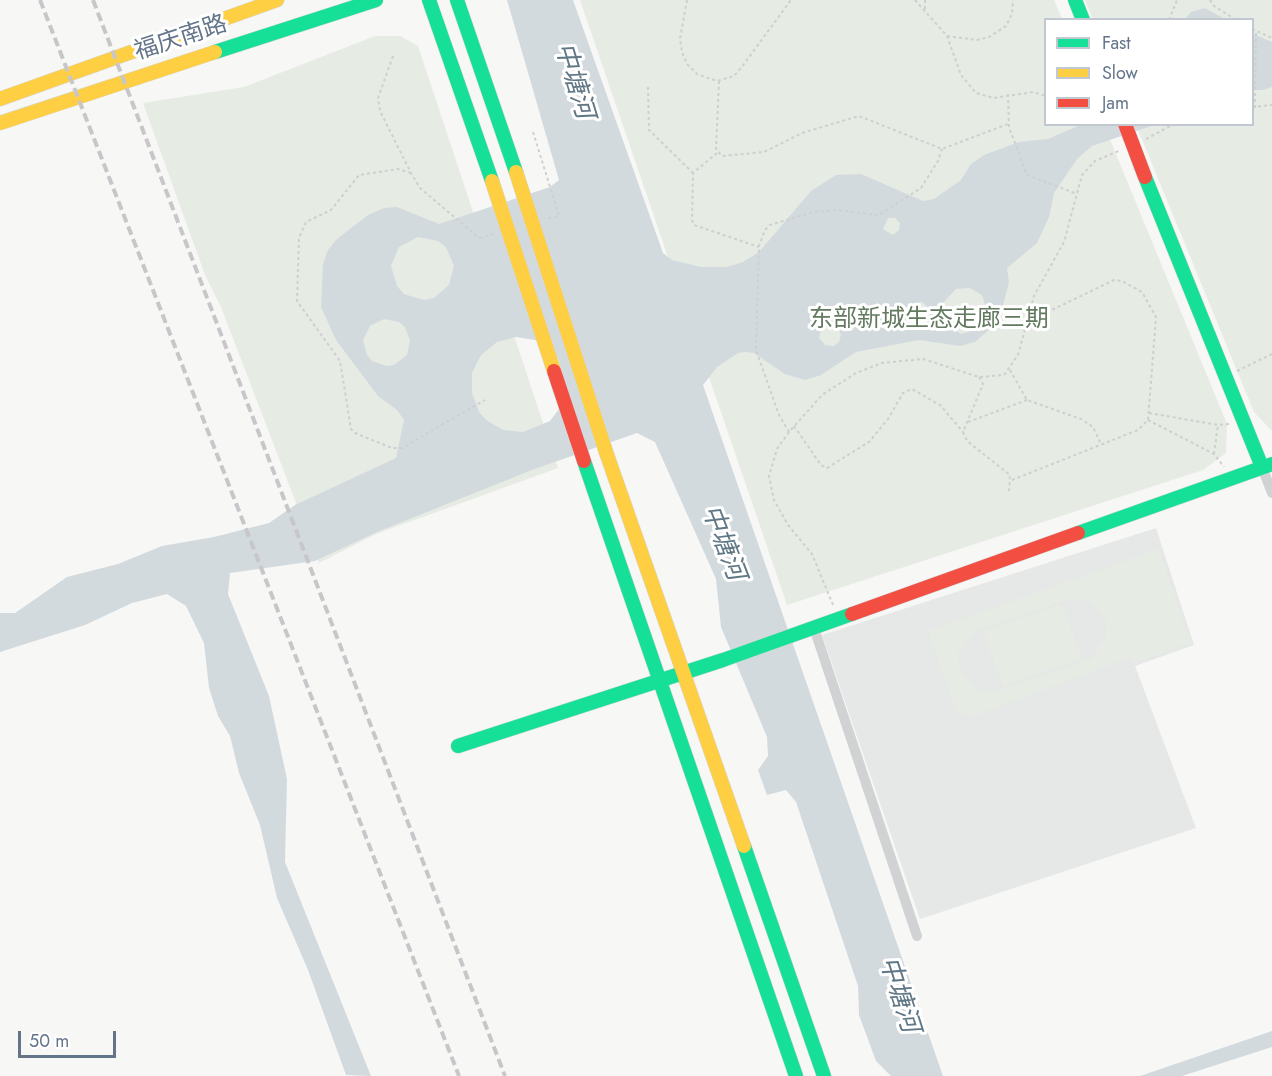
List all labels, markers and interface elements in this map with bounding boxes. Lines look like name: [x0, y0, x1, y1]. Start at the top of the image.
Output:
street label: 福庆南路: [131, 10, 231, 68]
legend: [1044, 18, 1254, 126]
text: Fast: [1102, 30, 1131, 56]
water label: 中塘河: [547, 39, 599, 123]
text: Slow: [1102, 60, 1138, 86]
text: Jam: [1102, 90, 1129, 116]
park label: 东部新城生态走廊三期: [809, 306, 1049, 334]
water label: 中塘河: [693, 501, 751, 585]
water label: 中塘河: [871, 953, 925, 1037]
scale bar: [21, 1019, 118, 1057]
text: 50 m: [29, 1028, 69, 1054]

